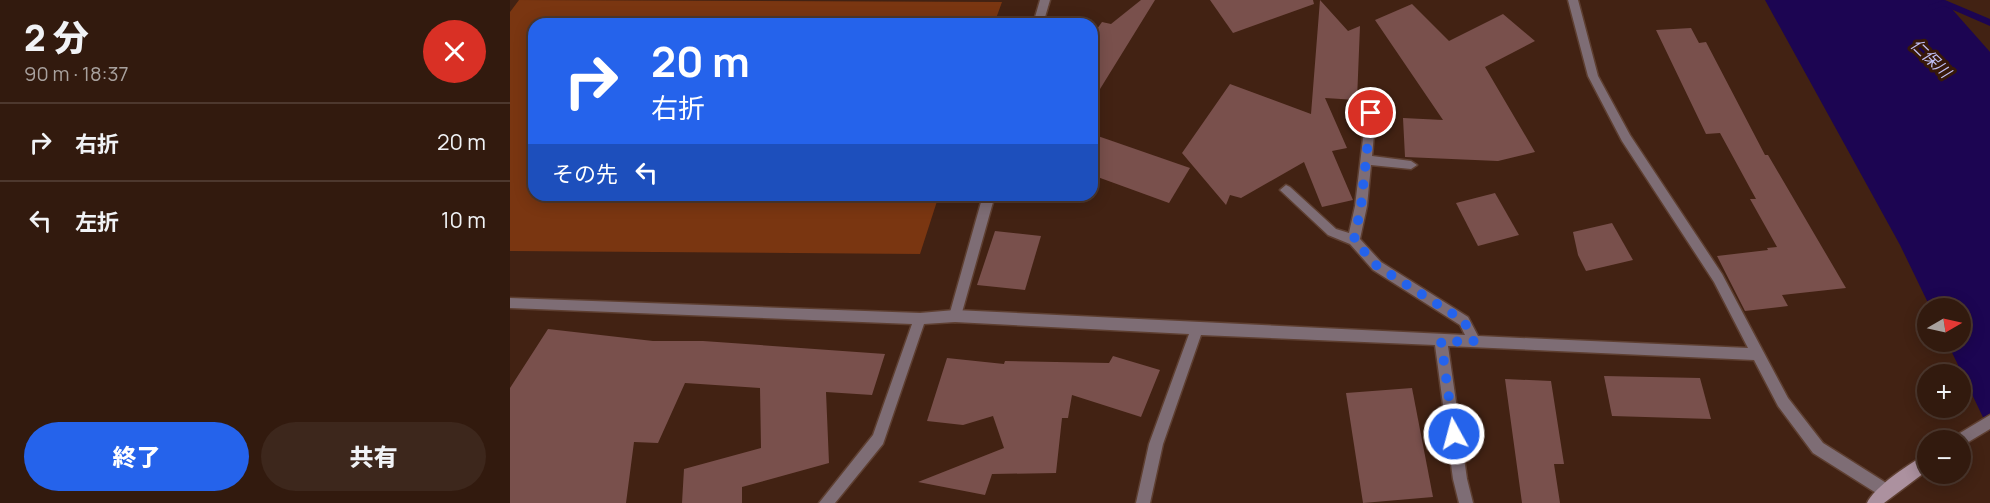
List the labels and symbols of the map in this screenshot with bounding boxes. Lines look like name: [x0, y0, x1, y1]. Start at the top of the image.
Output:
water label: 仁保川: [1906, 33, 1957, 84]
pin: [1345, 87, 1396, 138]
north arrow: [1917, 298, 1971, 352]
position arrow: [1422, 402, 1486, 466]

